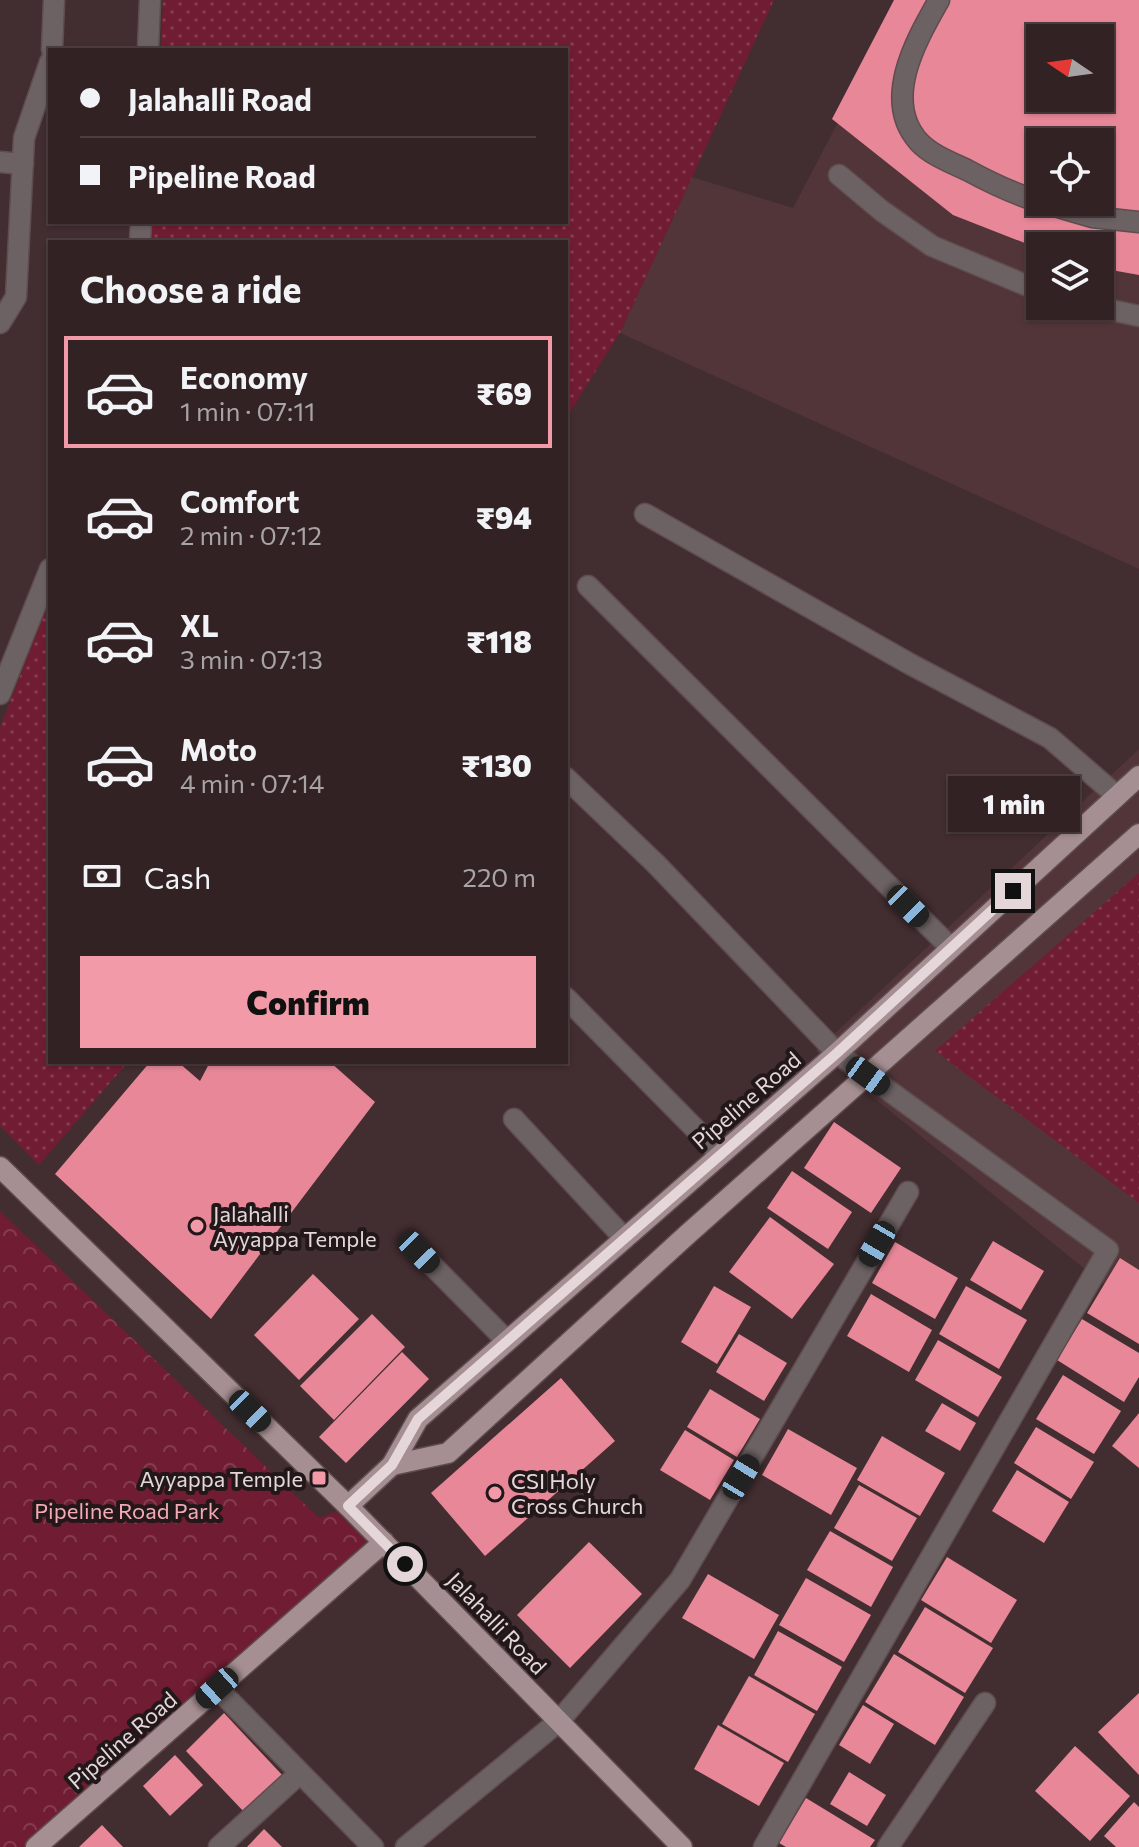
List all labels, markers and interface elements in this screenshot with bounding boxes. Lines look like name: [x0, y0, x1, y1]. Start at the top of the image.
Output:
north arrow: [1026, 24, 1114, 112]
map controls: [1026, 24, 1114, 320]
text: Jalahalli Road: [128, 80, 312, 117]
button: locate: [1026, 128, 1114, 216]
text: Pipeline Road: [128, 157, 316, 194]
button: layers: [1026, 232, 1114, 320]
text: Choose a ride: [80, 266, 301, 310]
icon: car: [84, 356, 156, 428]
text: Economy: [180, 358, 308, 395]
text: ₹69: [476, 374, 532, 411]
text: 1 min · 07:11: [180, 395, 315, 426]
icon: car: [84, 480, 156, 552]
text: Comfort: [180, 482, 299, 519]
text: ₹94: [476, 498, 532, 535]
text: 2 min · 07:12: [180, 519, 322, 550]
icon: car: [84, 604, 156, 676]
text: XL: [180, 606, 219, 643]
text: ₹118: [466, 622, 532, 659]
text: 3 min · 07:13: [180, 643, 323, 674]
icon: car: [84, 728, 156, 800]
text: Moto: [180, 730, 257, 767]
text: ₹130: [461, 746, 532, 783]
text: 4 min · 07:14: [180, 767, 324, 798]
callout: 1 min: [947, 775, 1079, 831]
text: 1 min: [983, 788, 1045, 819]
icon: cash: [80, 854, 124, 898]
text: Cash: [144, 858, 211, 895]
text: 220 m: [463, 861, 536, 892]
route end: [995, 873, 1031, 909]
car: [883, 881, 933, 931]
button: Confirm: [80, 956, 536, 1048]
street label: Pipeline Road: [686, 1045, 806, 1155]
car: [842, 1052, 894, 1100]
place label: Jalahalli Ayyappa Temple: [213, 1200, 377, 1252]
marker: Jalahalli Ayyappa Temple: [188, 1217, 206, 1235]
car: [855, 1217, 899, 1271]
car: [394, 1226, 444, 1278]
car: [224, 1386, 276, 1436]
car: [718, 1450, 764, 1504]
place label: Ayyappa Temple: [139, 1465, 303, 1492]
place label: CSI Holy Cross Church: [511, 1467, 643, 1519]
marker: Ayyappa Temple: [310, 1469, 328, 1487]
marker: CSI Holy Cross Church: [486, 1484, 504, 1502]
park label: Pipeline Road Park: [34, 1497, 220, 1524]
route start: [387, 1546, 423, 1582]
street label: Jalahalli Road: [442, 1566, 552, 1680]
car: [191, 1663, 243, 1713]
street label: Pipeline Road: [62, 1685, 182, 1795]

